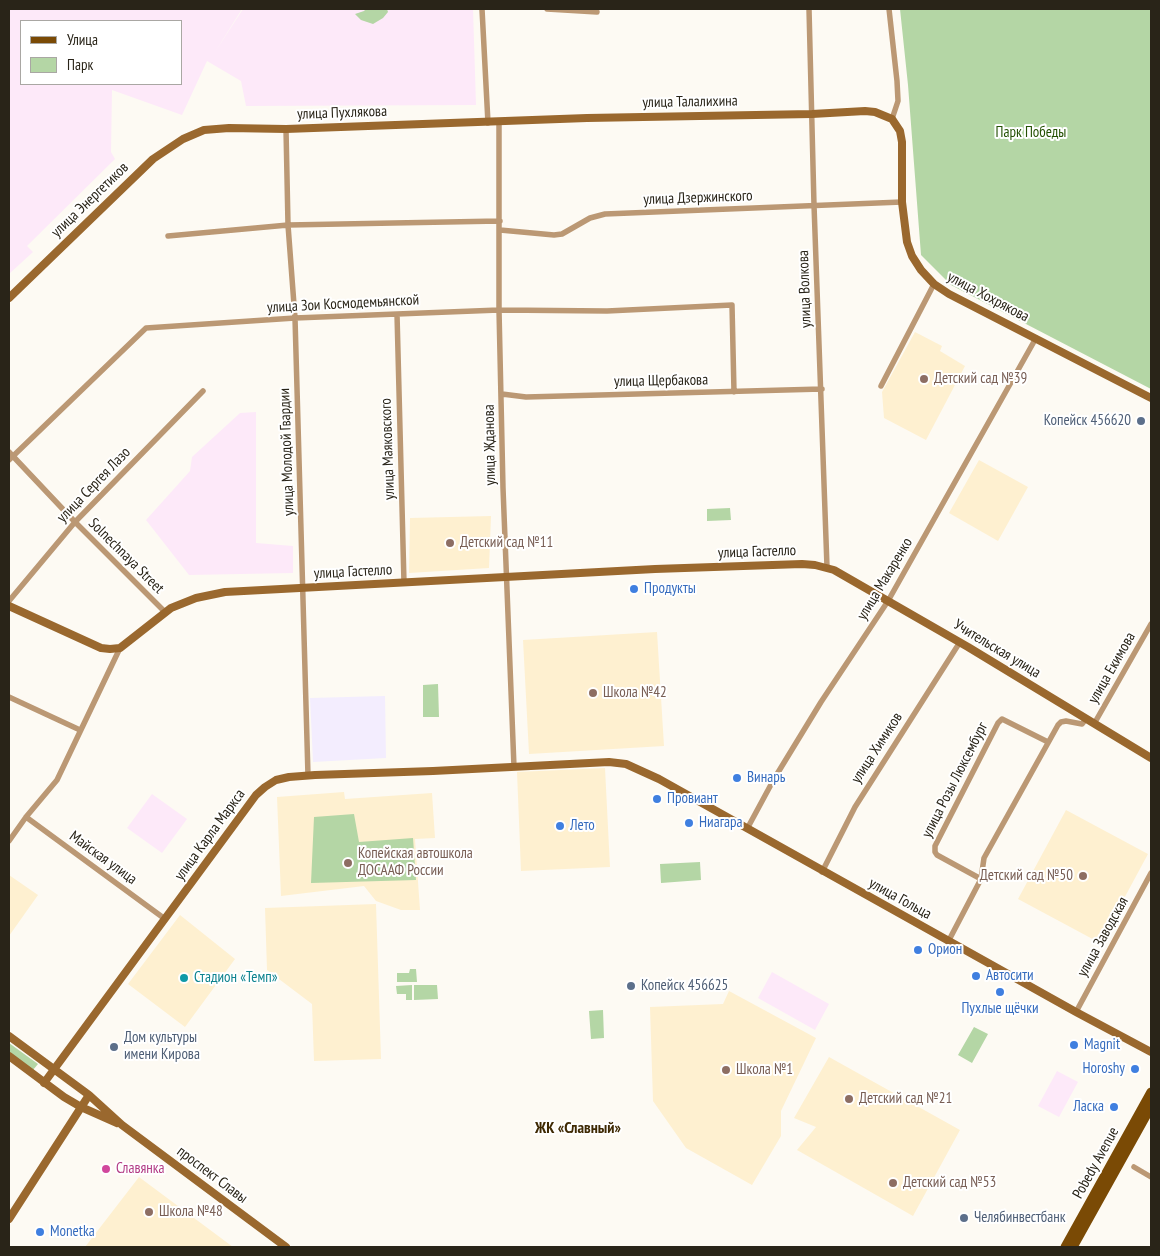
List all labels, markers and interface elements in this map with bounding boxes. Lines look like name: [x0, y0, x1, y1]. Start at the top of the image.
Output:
legend: [20, 20, 182, 85]
text: Улица: [67, 30, 98, 49]
text: Парк: [67, 55, 93, 74]
street label: улица Талалихина: [642, 92, 738, 112]
street label: улица Пухлякова: [297, 102, 387, 124]
park label: Парк Победы: [996, 124, 1066, 142]
street label: улица Энергетиков: [48, 159, 132, 241]
street label: улица Дзержинского: [643, 187, 753, 209]
street label: улица Волкова: [795, 250, 815, 328]
street label: улица Хохрякова: [944, 268, 1032, 326]
street label: улица Зои Космодемьянской: [267, 291, 419, 317]
place label: Детский сад №39: [934, 370, 1027, 388]
street label: улица Щербакова: [614, 371, 708, 391]
marker: Детский сад №39: [918, 373, 930, 385]
street label: улица Молодой Гвардии: [276, 388, 298, 516]
street label: улица Маяковского: [377, 398, 399, 500]
street label: улица Жданова: [480, 404, 500, 486]
place label: Копейск 456620: [1044, 412, 1131, 430]
marker: Копейск 456620: [1135, 415, 1147, 427]
street label: улица Сергея Лазо: [54, 444, 134, 526]
street label: Solnechnaya Street: [84, 514, 168, 598]
place label: Детский сад №11: [460, 534, 553, 552]
street label: улица Макаренко: [853, 535, 917, 623]
marker: Детский сад №11: [444, 537, 456, 549]
street label: улица Гастелло: [718, 542, 796, 562]
street label: улица Гастелло: [313, 561, 393, 583]
place label: Продукты: [644, 580, 696, 598]
marker: Продукты: [628, 583, 640, 595]
street label: Учительская улица: [950, 616, 1044, 682]
street label: улица Екимова: [1084, 629, 1140, 707]
place label: Школа №42: [603, 684, 667, 702]
marker: Школа №42: [587, 687, 599, 699]
street label: улица Химиков: [847, 709, 907, 787]
street label: улица Розы Люксембург: [918, 719, 992, 841]
place label: Винарь: [747, 769, 785, 787]
marker: Винарь: [731, 772, 743, 784]
street label: улица Карла Маркса: [171, 786, 249, 884]
place label: Провиант: [667, 790, 718, 808]
marker: Провиант: [651, 793, 663, 805]
place label: Ниагара: [699, 814, 743, 832]
place label: Лето: [570, 817, 595, 835]
marker: Ниагара: [683, 817, 695, 829]
marker: Лето: [554, 820, 566, 832]
street label: Майская улица: [66, 827, 140, 889]
place label: Копейская автошкола ДОСААФ России: [358, 845, 473, 880]
marker: Копейская автошкола ДОСААФ России: [342, 857, 354, 869]
place label: Детский сад №50: [980, 867, 1073, 885]
marker: Детский сад №50: [1077, 870, 1089, 882]
street label: улица Гольца: [866, 874, 934, 924]
street label: улица Заводская: [1074, 894, 1132, 980]
place label: Орион: [928, 941, 962, 959]
marker: Орион: [912, 944, 924, 956]
place label: Автосити: [986, 967, 1034, 985]
place label: Стадион «Темп»: [194, 969, 277, 987]
marker: Автосити: [970, 970, 982, 982]
marker: Стадион «Темп»: [178, 972, 190, 984]
place label: Копейск 456625: [641, 977, 728, 995]
marker: Копейск 456625: [625, 980, 637, 992]
marker: Пухлые щёчки: [994, 986, 1006, 998]
place label: Пухлые щёчки: [961, 1000, 1039, 1018]
place label: Дом культуры имени Кирова: [124, 1029, 200, 1064]
place label: Magnit: [1084, 1036, 1120, 1054]
marker: Magnit: [1068, 1039, 1080, 1051]
marker: Дом культуры имени Кирова: [108, 1041, 120, 1053]
place label: Horoshy: [1083, 1060, 1125, 1078]
place label: Школа №1: [736, 1061, 793, 1079]
marker: Horoshy: [1129, 1063, 1141, 1075]
marker: Школа №1: [720, 1064, 732, 1076]
place label: Детский сад №21: [859, 1090, 952, 1108]
marker: Детский сад №21: [843, 1093, 855, 1105]
place label: Ласка: [1073, 1098, 1104, 1116]
marker: Ласка: [1108, 1101, 1120, 1113]
district label: ЖК «Славный»: [535, 1118, 621, 1138]
street label: Pobedy Avenue: [1069, 1124, 1123, 1202]
street label: проспект Славы: [173, 1143, 251, 1207]
place label: Славянка: [116, 1160, 165, 1178]
marker: Славянка: [100, 1163, 112, 1175]
place label: Детский сад №53: [903, 1174, 996, 1192]
marker: Детский сад №53: [887, 1177, 899, 1189]
place label: Школа №48: [159, 1203, 223, 1221]
marker: Школа №48: [143, 1206, 155, 1218]
place label: Челябинвестбанк: [974, 1209, 1066, 1227]
marker: Челябинвестбанк: [958, 1212, 970, 1224]
place label: Monetka: [50, 1223, 95, 1241]
marker: Monetka: [34, 1226, 46, 1238]

